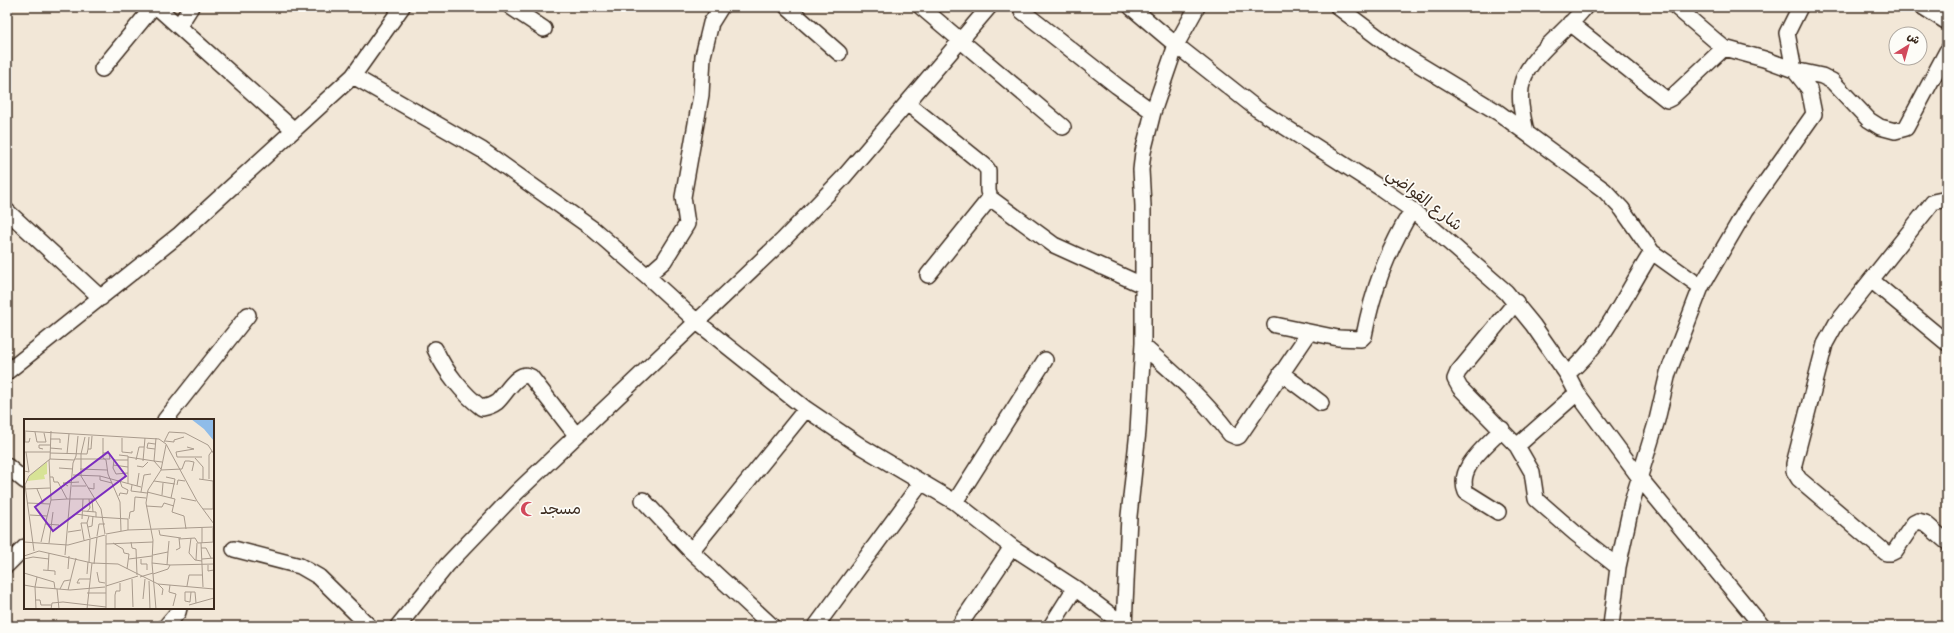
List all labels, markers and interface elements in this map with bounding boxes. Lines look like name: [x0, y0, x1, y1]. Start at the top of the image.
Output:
north arrow: [1888, 26, 1928, 66]
text: ش: [1904, 30, 1922, 48]
street label: شارع القواضي: [1380, 164, 1466, 239]
inset map: [24, 419, 214, 609]
place label: مسجد: [540, 499, 581, 520]
mosque icon: مسجد: [519, 500, 537, 518]

